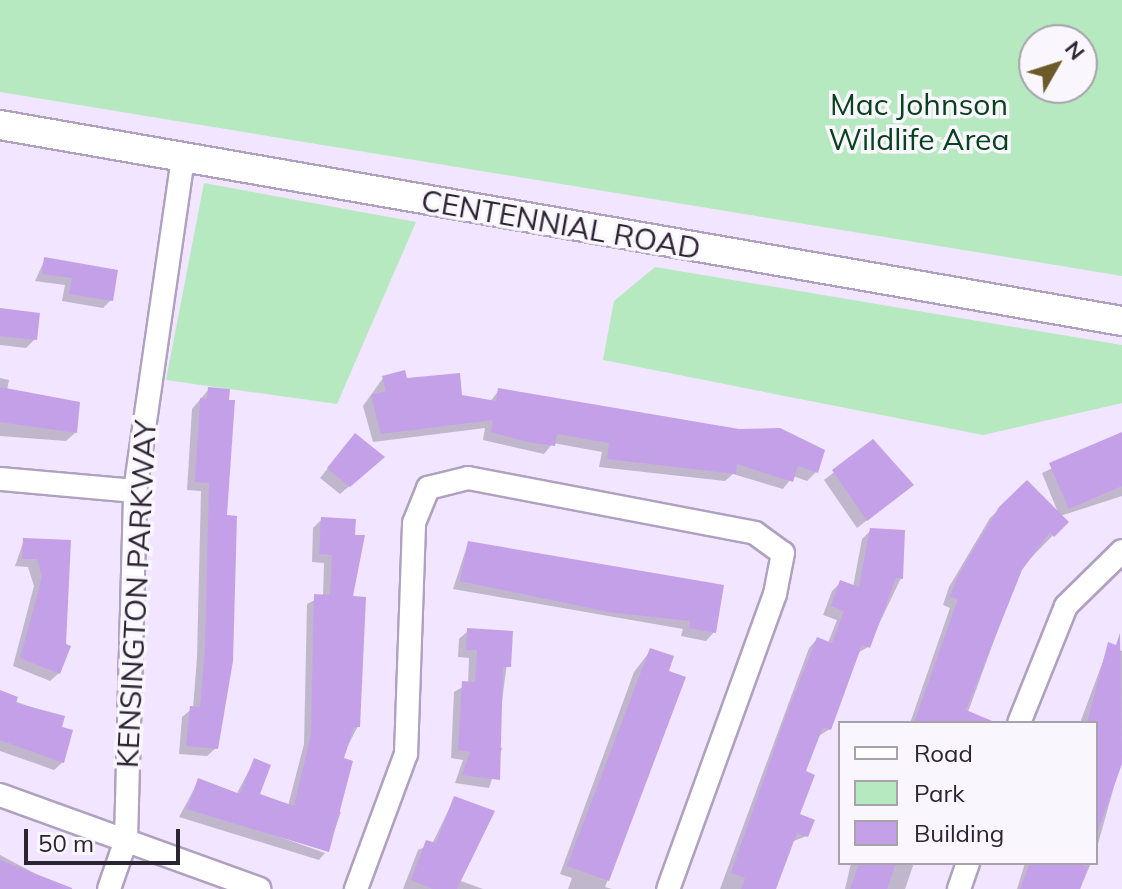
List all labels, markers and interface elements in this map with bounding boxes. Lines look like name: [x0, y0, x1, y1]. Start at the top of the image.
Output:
north arrow: [1018, 24, 1098, 104]
text: N: [1059, 35, 1091, 65]
park label: Mac Johnson Wildlife Area: [829, 86, 1009, 156]
street label: CENTENNIAL ROAD: [419, 182, 703, 266]
street label: KENSINGTON PARKWAY: [109, 419, 163, 769]
legend: [838, 721, 1098, 865]
text: Road: [914, 738, 973, 768]
text: Park: [914, 778, 965, 808]
scale bar: [28, 813, 184, 863]
text: Building: [914, 818, 1004, 848]
text: 50 m: [38, 828, 94, 858]

